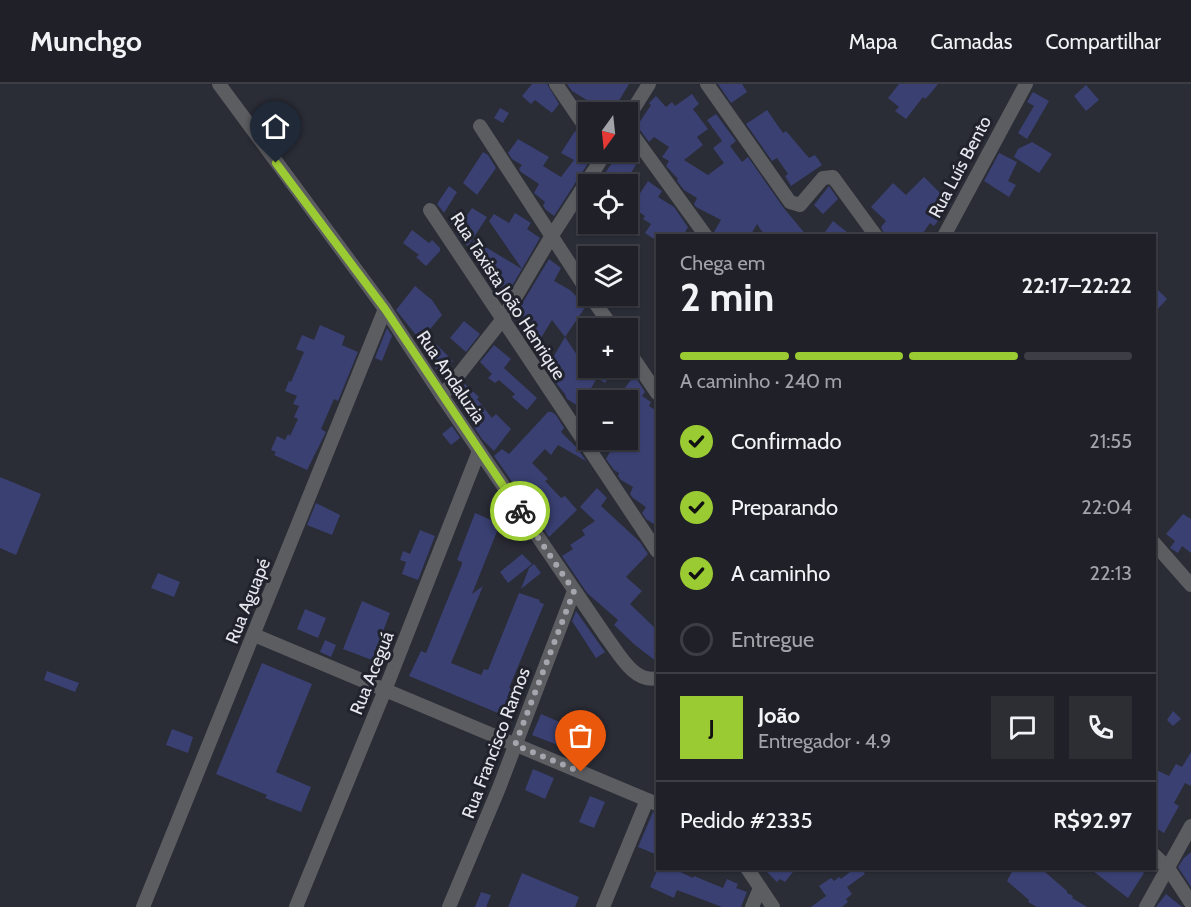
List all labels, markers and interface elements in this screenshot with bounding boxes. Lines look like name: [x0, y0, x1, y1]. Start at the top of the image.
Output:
text: Munchgo: [30, 24, 142, 58]
text: Mapa: [849, 29, 897, 54]
text: Camadas: [930, 29, 1012, 54]
text: Compartilhar: [1045, 29, 1161, 54]
pin: [250, 101, 301, 163]
north arrow: [578, 102, 638, 162]
map controls: [578, 102, 638, 450]
icon: home: [259, 110, 292, 143]
street label: Rua Luís Bento: [924, 112, 996, 222]
button: locate: [578, 174, 638, 234]
street label: Rua Taxista João Henrique: [446, 208, 570, 384]
button: layers: [578, 246, 638, 306]
text: Chega em: [680, 251, 765, 275]
text: 22:17–22:22: [1021, 272, 1132, 299]
text: 2 min: [680, 273, 774, 321]
button: +: [578, 318, 638, 378]
street label: Rua Andaluzia: [412, 326, 490, 428]
text: A caminho · 240 m: [680, 369, 842, 393]
button: −: [578, 390, 638, 450]
icon: check: [680, 425, 713, 458]
text: Confirmado: [731, 428, 842, 455]
text: 21:55: [1089, 429, 1132, 453]
courier: [490, 481, 550, 541]
icon: check: [680, 491, 713, 524]
text: Preparando: [731, 494, 838, 521]
icon: bike: [504, 495, 537, 528]
text: 22:04: [1081, 495, 1132, 519]
street label: Rua Aguapé: [221, 555, 275, 647]
icon: check: [680, 557, 713, 590]
text: A caminho: [731, 560, 830, 587]
text: 22:13: [1090, 561, 1132, 585]
text: Entregue: [731, 626, 814, 653]
street label: Rua Aceguá: [345, 628, 399, 718]
street label: Rua Francisco Ramos: [457, 665, 535, 821]
button: chat: [991, 696, 1054, 759]
button: phone: [1069, 696, 1132, 759]
text: João: [758, 702, 800, 729]
pin: [555, 710, 606, 772]
text: J: [708, 714, 715, 741]
icon: bag: [564, 719, 597, 752]
text: Entregador · 4.9: [758, 729, 891, 753]
text: Pedido #2335: [680, 807, 812, 834]
text: R$92.97: [1053, 807, 1132, 834]

